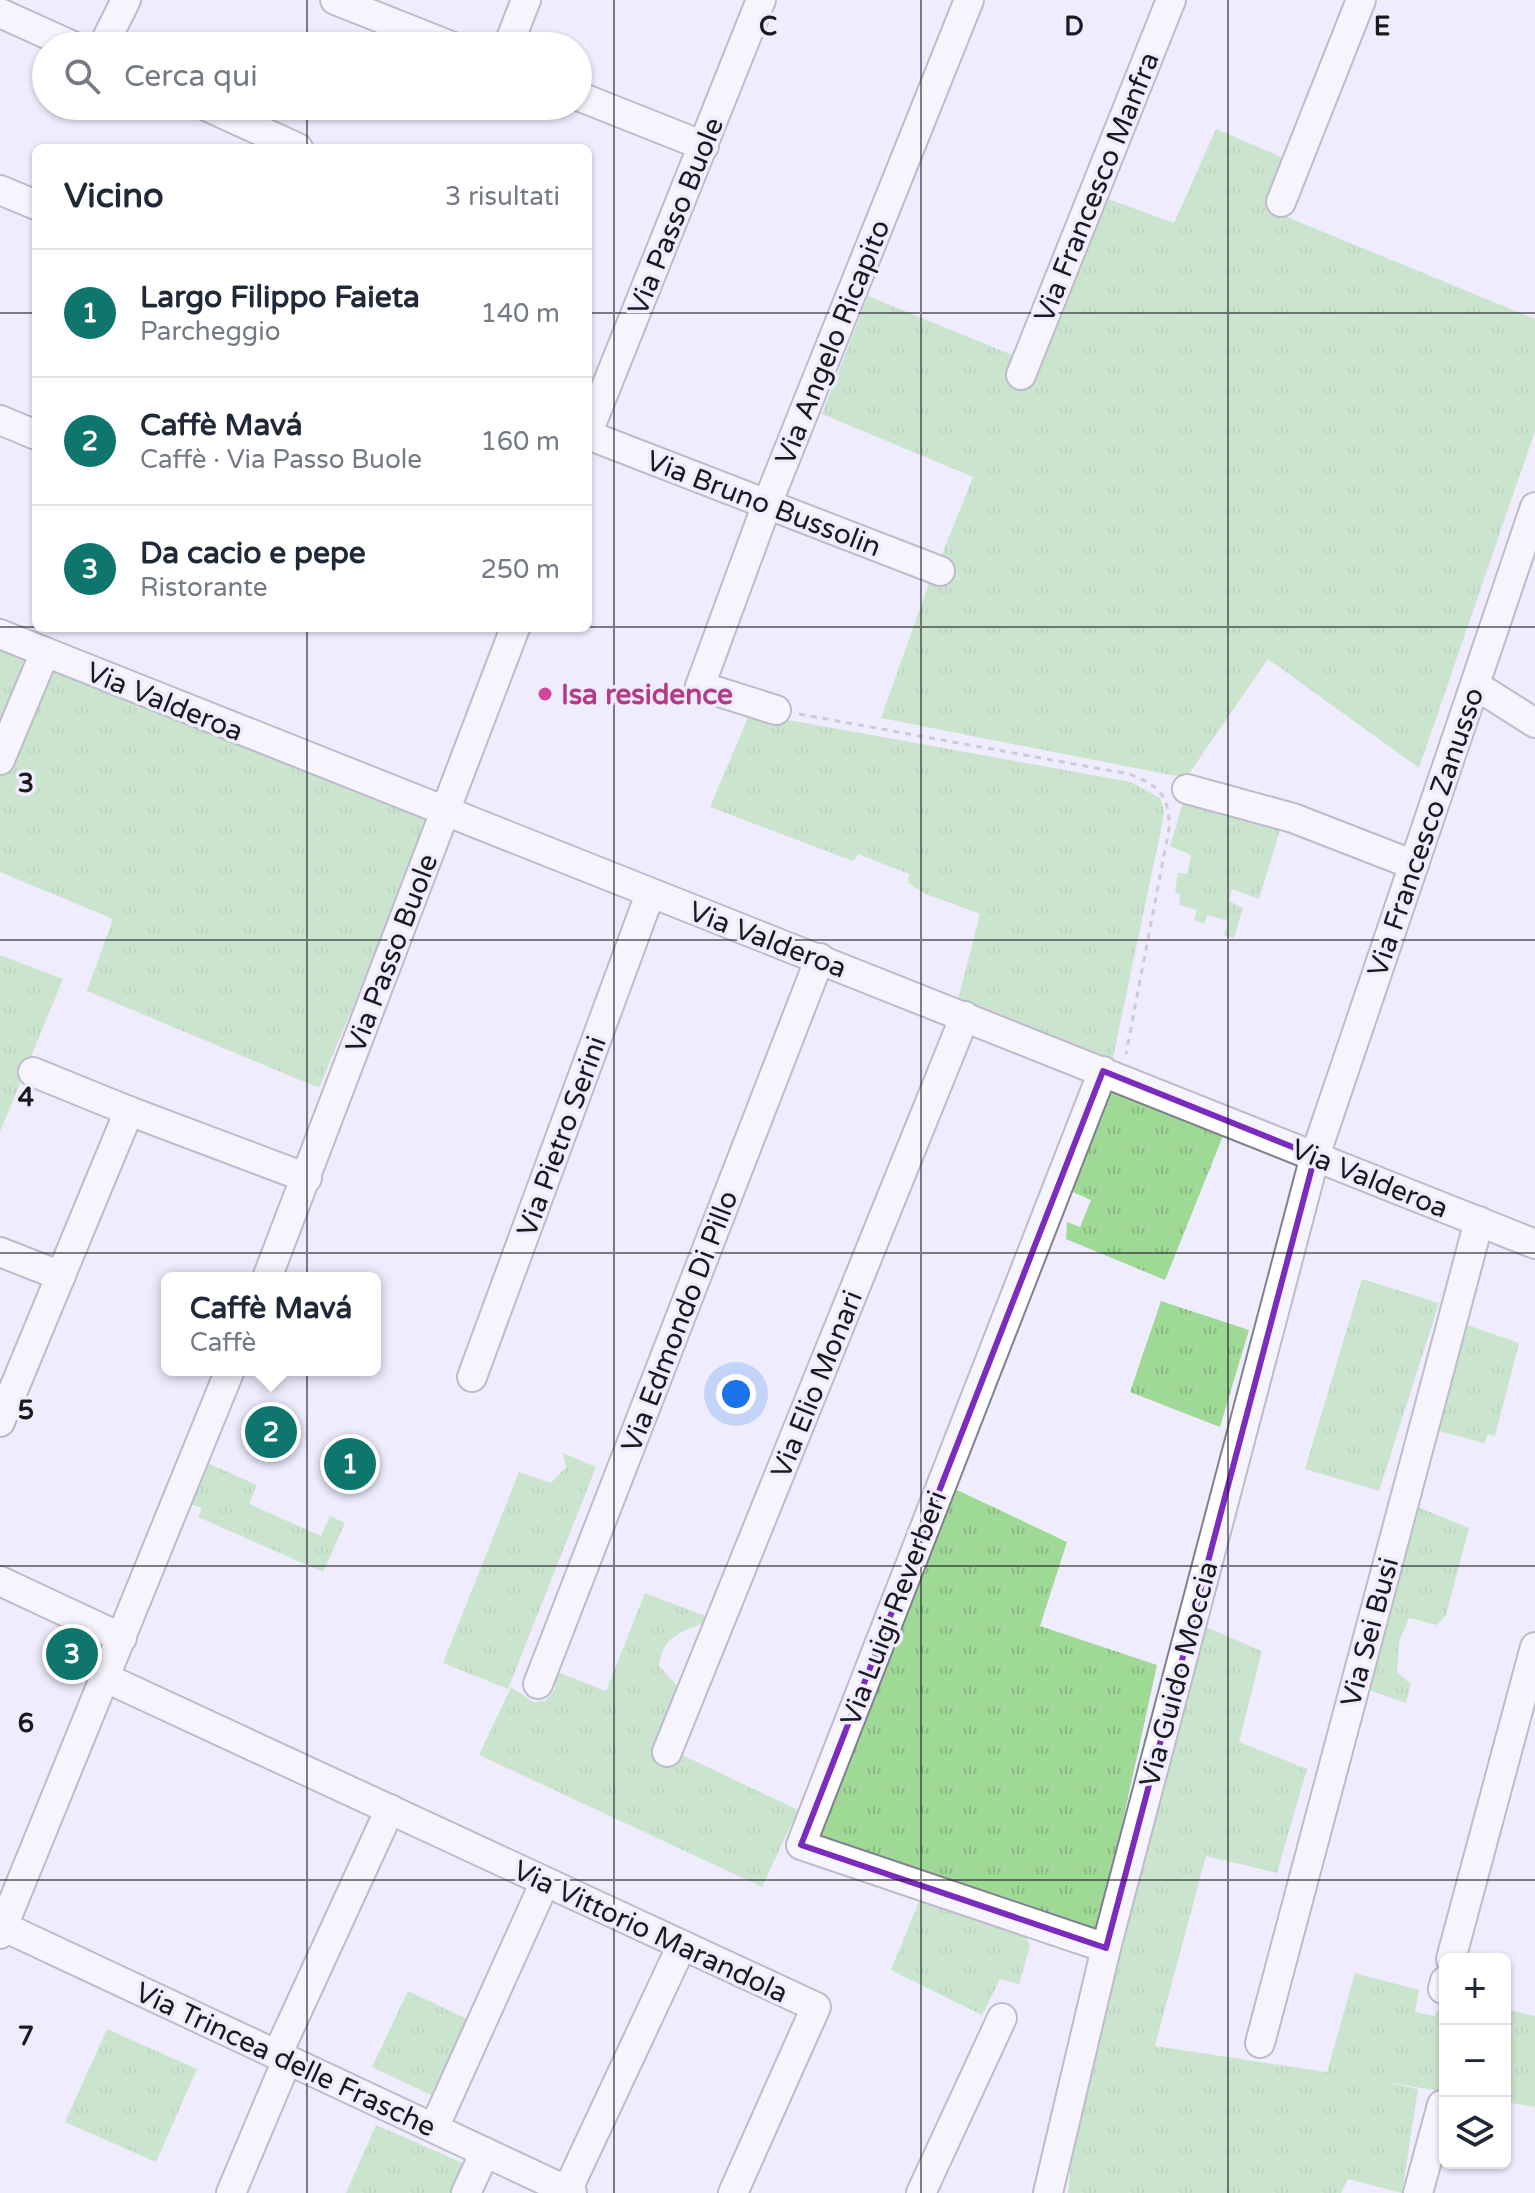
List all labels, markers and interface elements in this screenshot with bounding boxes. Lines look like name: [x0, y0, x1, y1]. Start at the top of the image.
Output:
text: C: [759, 11, 777, 42]
text: D: [1064, 11, 1084, 42]
text: E: [1374, 11, 1390, 42]
search box: [32, 32, 592, 120]
street label: Via Francesco Manfra: [1027, 47, 1167, 328]
icon: search: [60, 54, 104, 98]
text: Cerca qui: [124, 58, 258, 95]
street label: Via Passo Buole: [621, 113, 731, 320]
text: Vicino: [64, 176, 164, 217]
text: 3 risultati: [445, 181, 560, 212]
street label: Via Angelo Ricapito: [768, 215, 898, 470]
text: Largo Filippo Faieta: [140, 279, 420, 316]
text: 1: [82, 298, 98, 329]
text: 140 m: [480, 298, 560, 329]
text: Parcheggio: [140, 316, 280, 347]
text: Caffè Mavá: [140, 407, 303, 444]
text: 2: [82, 426, 98, 457]
text: 160 m: [480, 426, 560, 457]
text: Caffè · Via Passo Buole: [140, 444, 422, 475]
street label: Via Bruno Bussolin: [641, 444, 886, 564]
text: Da cacio e pepe: [140, 535, 366, 572]
text: 3: [82, 554, 98, 585]
text: 250 m: [480, 554, 560, 585]
text: Ristorante: [140, 572, 267, 603]
street label: Via Valderoa: [81, 655, 248, 749]
place label: Isa residence: [561, 678, 733, 712]
street label: Via Francesco Zanusso: [1360, 683, 1491, 981]
marker: Isa residence: [536, 685, 554, 703]
text: 3: [18, 768, 34, 799]
street label: Via Passo Buole: [338, 849, 445, 1058]
street label: Via Valderoa: [684, 894, 851, 986]
street label: Via Pietro Serini: [510, 1032, 614, 1241]
text: 4: [18, 1082, 34, 1113]
street label: Via Valderoa: [1286, 1132, 1453, 1226]
street label: Via Edmondo Di Pillo: [614, 1186, 746, 1457]
popup: [161, 1272, 381, 1376]
street label: Via Elio Monari: [764, 1286, 870, 1483]
text: Caffè Mavá: [190, 1290, 352, 1327]
text: Caffè: [190, 1327, 256, 1358]
your location: [716, 1374, 756, 1414]
text: 5: [18, 1395, 34, 1426]
pin: 2: [245, 1402, 297, 1462]
pin: 1: [324, 1434, 376, 1494]
street label: Via Luigi Reverberi: [833, 1486, 954, 1731]
street label: Via Sei Busi: [1334, 1554, 1406, 1711]
street label: Via Guido Moccia: [1132, 1558, 1225, 1791]
pin: 3: [46, 1624, 98, 1684]
text: 6: [18, 1708, 34, 1739]
street label: Via Vittorio Marandola: [508, 1853, 793, 2011]
map controls: [1439, 1953, 1511, 2169]
button: +: [1439, 1953, 1511, 2025]
street label: Via Trincea delle Frasche: [130, 1975, 441, 2145]
text: 7: [18, 2021, 34, 2052]
button: −: [1439, 2025, 1511, 2097]
button: layers: [1439, 2097, 1511, 2169]

